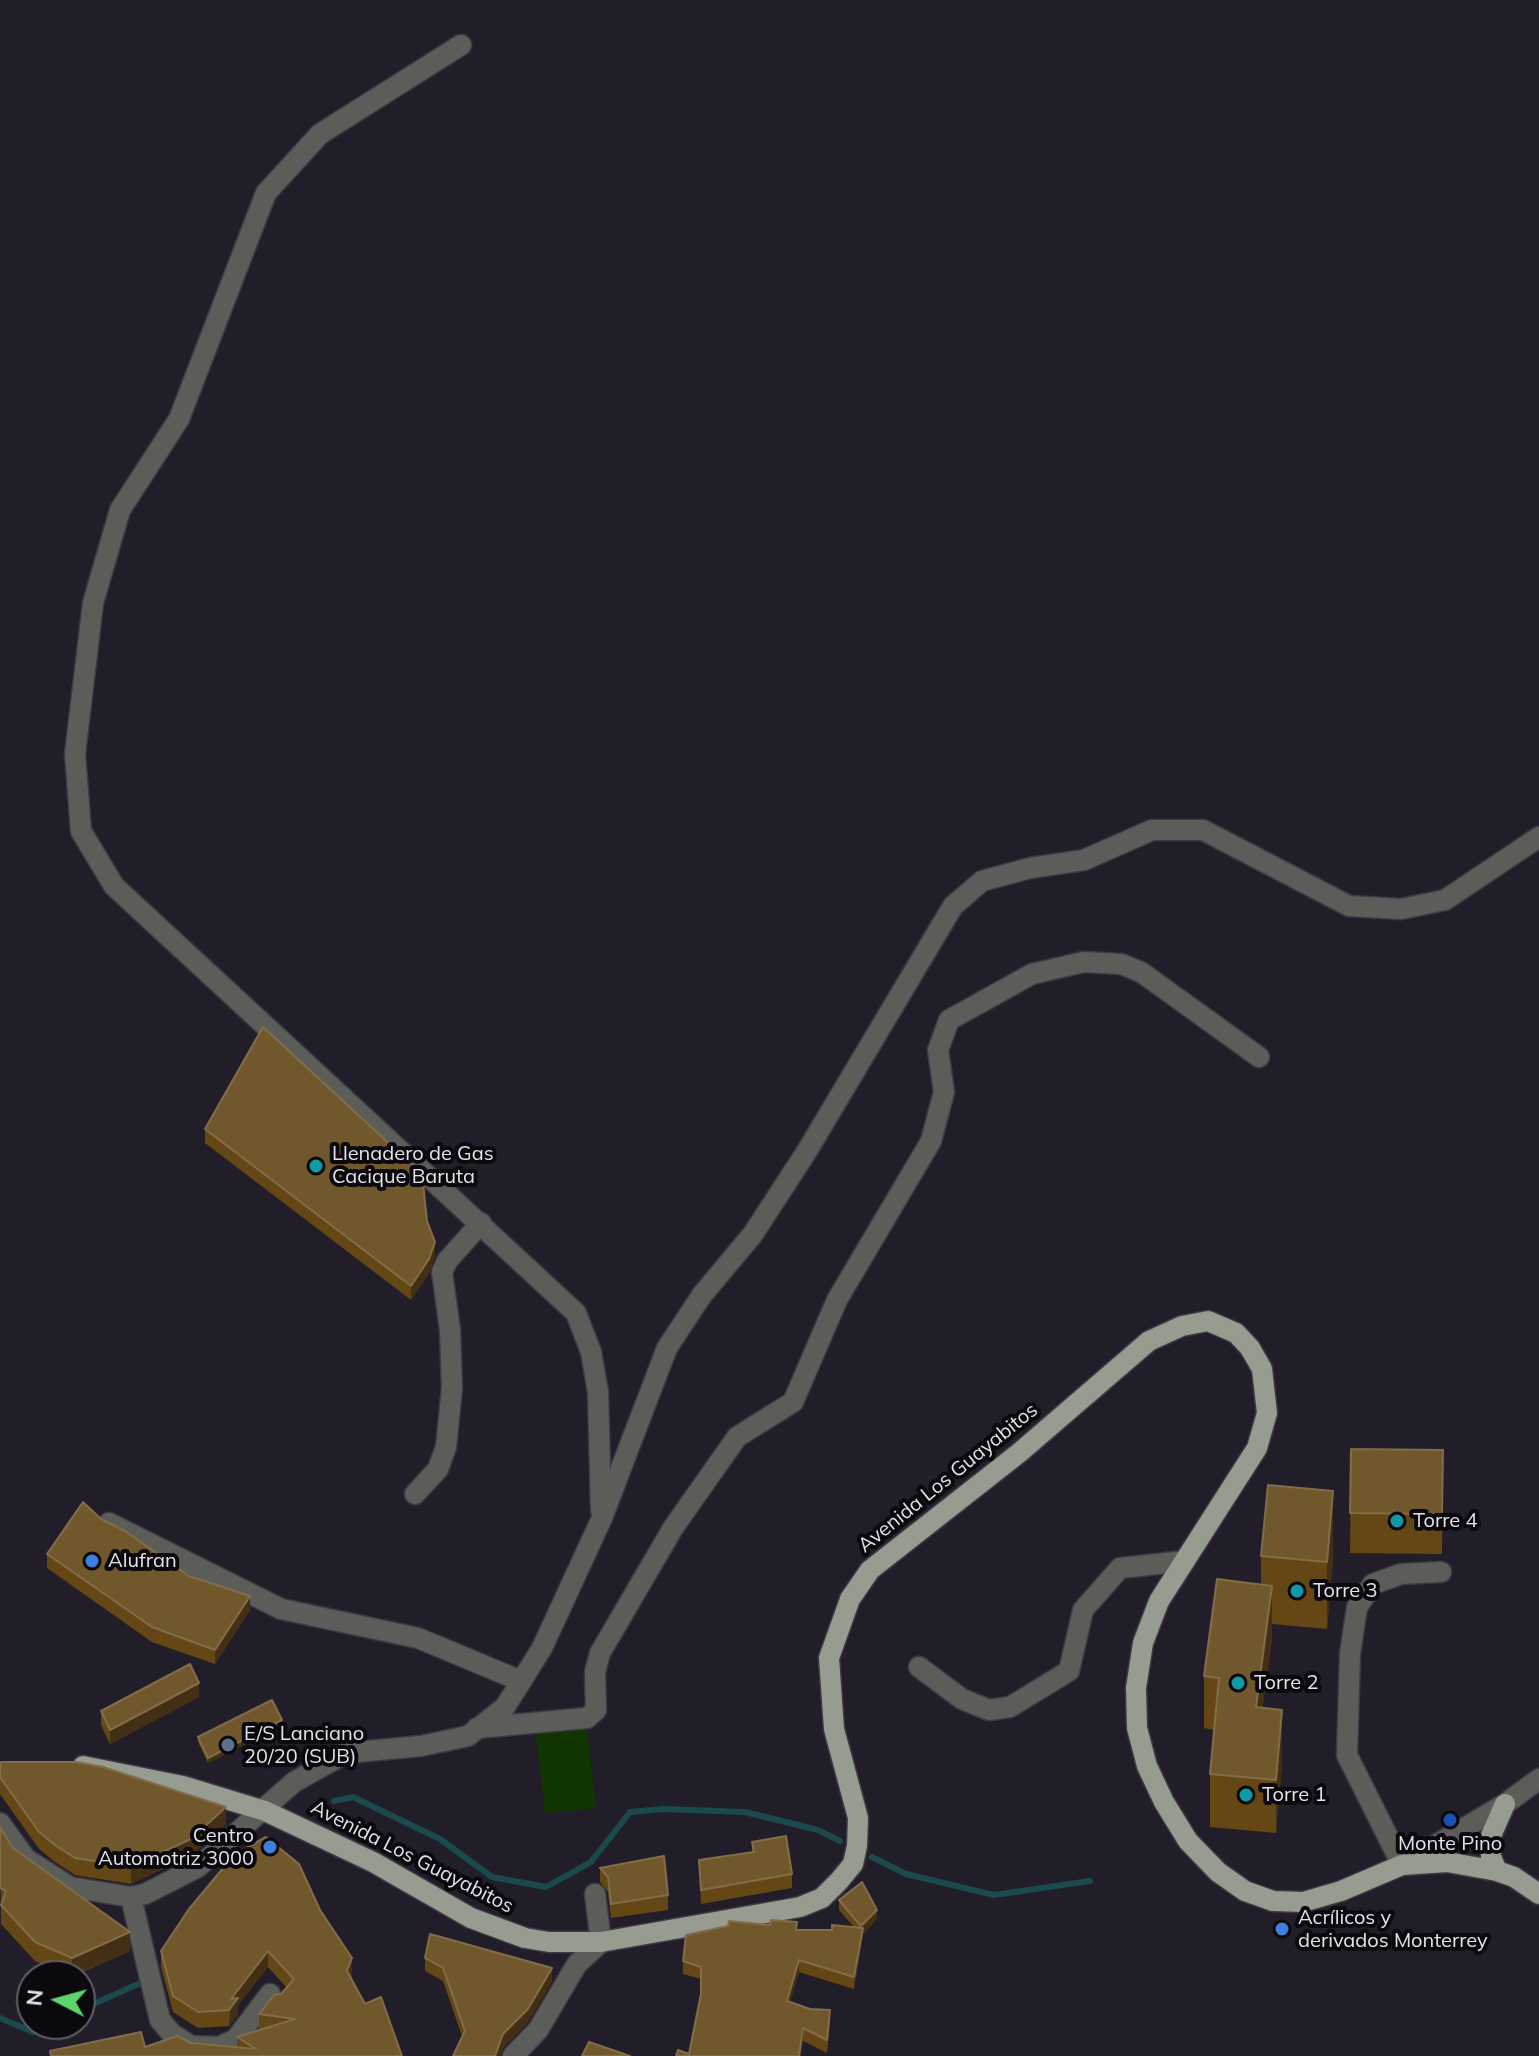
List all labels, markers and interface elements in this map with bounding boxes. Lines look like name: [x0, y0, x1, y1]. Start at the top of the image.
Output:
place label: Llenadero de Gas Cacique Baruta: [332, 1142, 494, 1189]
marker: Llenadero de Gas Cacique Baruta: [307, 1157, 325, 1175]
street label: Avenida Los Guayabitos: [853, 1398, 1043, 1558]
place label: Torre 4: [1413, 1509, 1477, 1533]
marker: Torre 4: [1388, 1512, 1406, 1530]
place label: Alufran: [108, 1549, 177, 1573]
marker: Alufran: [83, 1552, 101, 1570]
place label: Torre 3: [1313, 1579, 1377, 1603]
marker: Torre 3: [1288, 1582, 1306, 1600]
place label: Torre 2: [1254, 1671, 1318, 1695]
marker: Torre 2: [1229, 1674, 1247, 1692]
place label: E/S Lanciano 20/20 (SUB): [244, 1722, 364, 1769]
marker: E/S Lanciano 20/20 (SUB): [219, 1736, 237, 1754]
place label: Torre 1: [1262, 1783, 1326, 1807]
marker: Torre 1: [1237, 1786, 1255, 1804]
street label: Avenida Los Guayabitos: [307, 1795, 517, 1919]
marker: Monte Pino: [1441, 1811, 1459, 1829]
place label: Centro Automotriz 3000: [98, 1824, 254, 1871]
place label: Monte Pino: [1398, 1832, 1502, 1856]
marker: Centro Automotriz 3000: [261, 1838, 279, 1856]
place label: Acrílicos y derivados Monterrey: [1298, 1906, 1488, 1953]
marker: Acrílicos y derivados Monterrey: [1273, 1920, 1291, 1938]
north arrow: [16, 1960, 96, 2040]
text: N: [19, 1988, 49, 2007]

